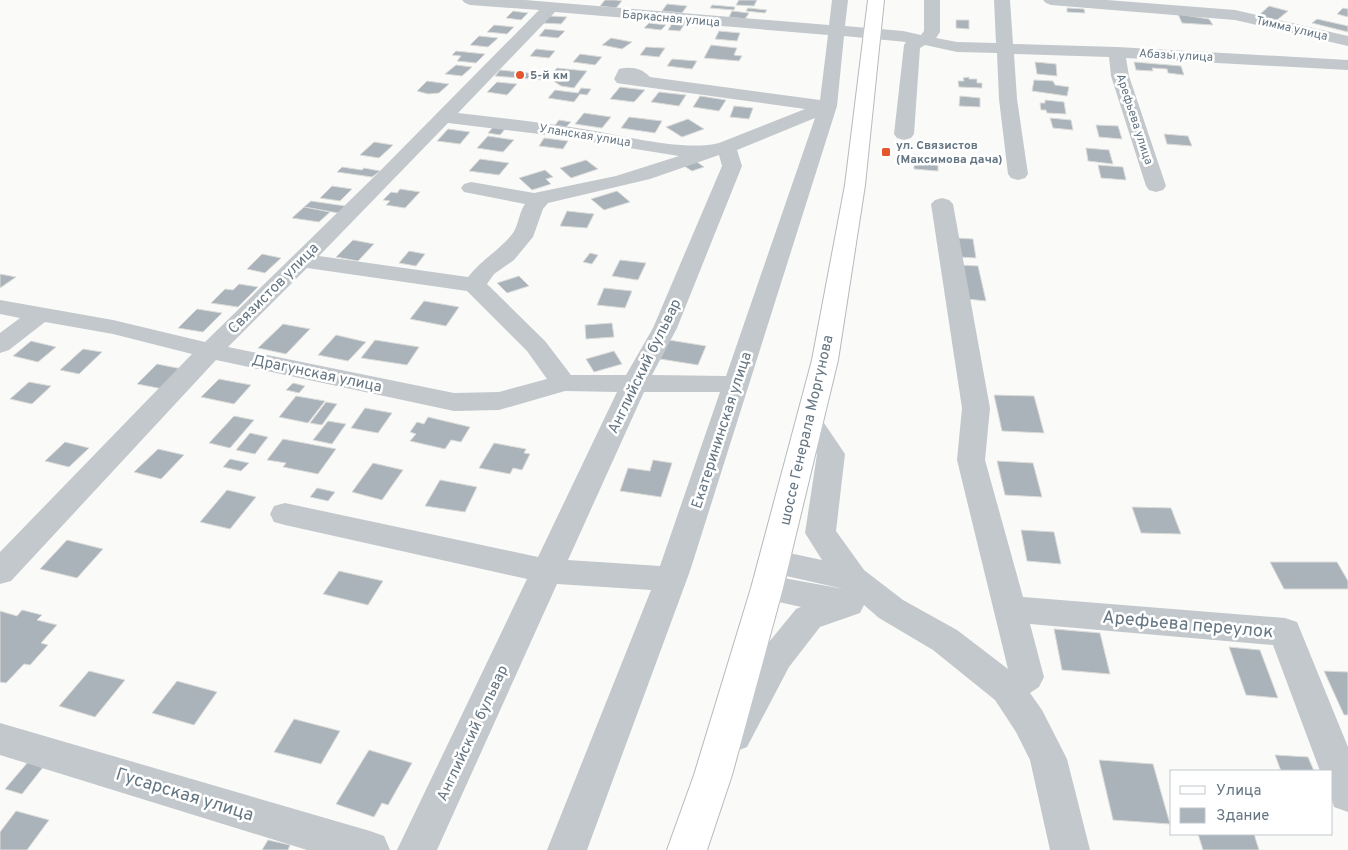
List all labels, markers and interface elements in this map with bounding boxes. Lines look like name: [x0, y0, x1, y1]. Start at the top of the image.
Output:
street label: Баркасная улица: [621, 7, 720, 31]
street label: Тимма улица: [1254, 13, 1329, 45]
street label: Абазы улица: [1138, 46, 1213, 66]
place label: 5-й км: [530, 68, 568, 84]
marker: 5-й км: [514, 69, 526, 81]
street label: Арефьева улица: [1112, 72, 1156, 167]
street label: Уланская улица: [538, 121, 632, 151]
place label: ул. Связистов (Максимова дача): [896, 138, 1003, 168]
marker: ул. Связистов (Максимова дача): [880, 146, 892, 158]
street label: Связистов улица: [224, 239, 324, 339]
street label: Английский бульвар: [604, 296, 686, 437]
street label: шоссе Генерала Моргунова: [776, 333, 839, 527]
street label: Екатерининская улица: [688, 350, 757, 511]
street label: Драгунская улица: [250, 351, 383, 398]
street label: Арефьева переулок: [1101, 607, 1274, 644]
street label: Английский бульвар: [434, 663, 513, 805]
street label: Гусарская улица: [113, 764, 256, 827]
legend: [1170, 770, 1333, 835]
text: Улица: [1216, 782, 1261, 801]
text: Здание: [1216, 807, 1269, 826]

